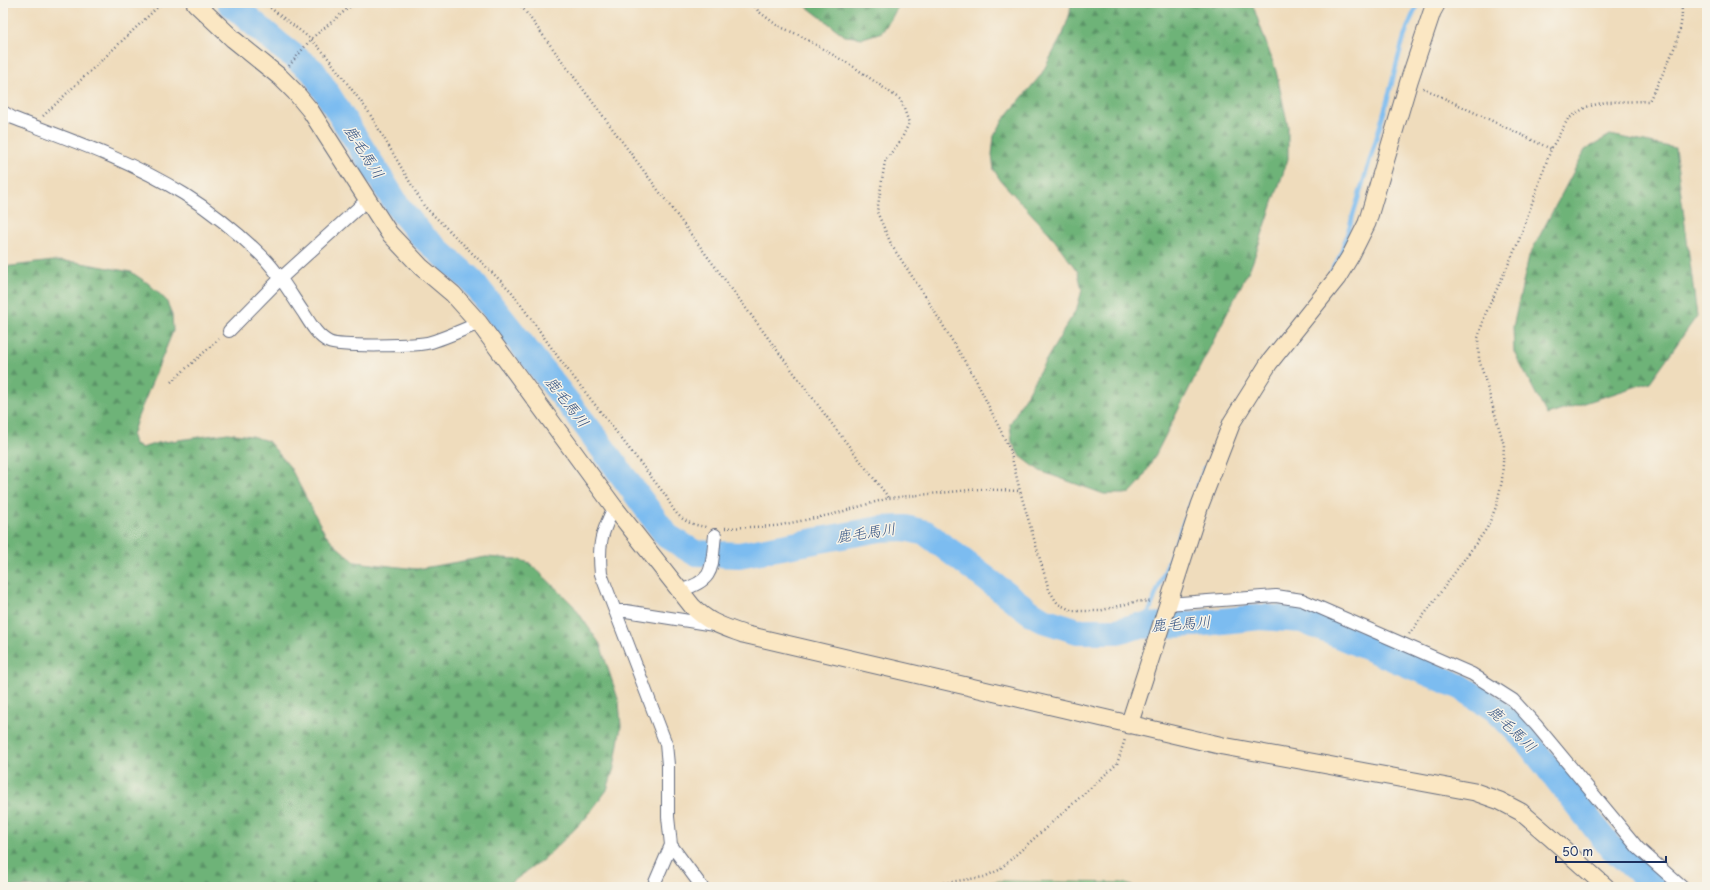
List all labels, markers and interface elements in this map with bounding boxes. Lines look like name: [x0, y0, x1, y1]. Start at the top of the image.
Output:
water label: 鹿毛馬川: [340, 120, 391, 183]
water label: 鹿毛馬川: [541, 370, 596, 432]
water label: 鹿毛馬川: [834, 516, 897, 547]
water label: 鹿毛馬川: [1150, 609, 1212, 636]
water label: 鹿毛馬川: [1483, 699, 1543, 757]
scale bar: [1556, 838, 1666, 864]
text: 50 m: [1562, 842, 1593, 860]

